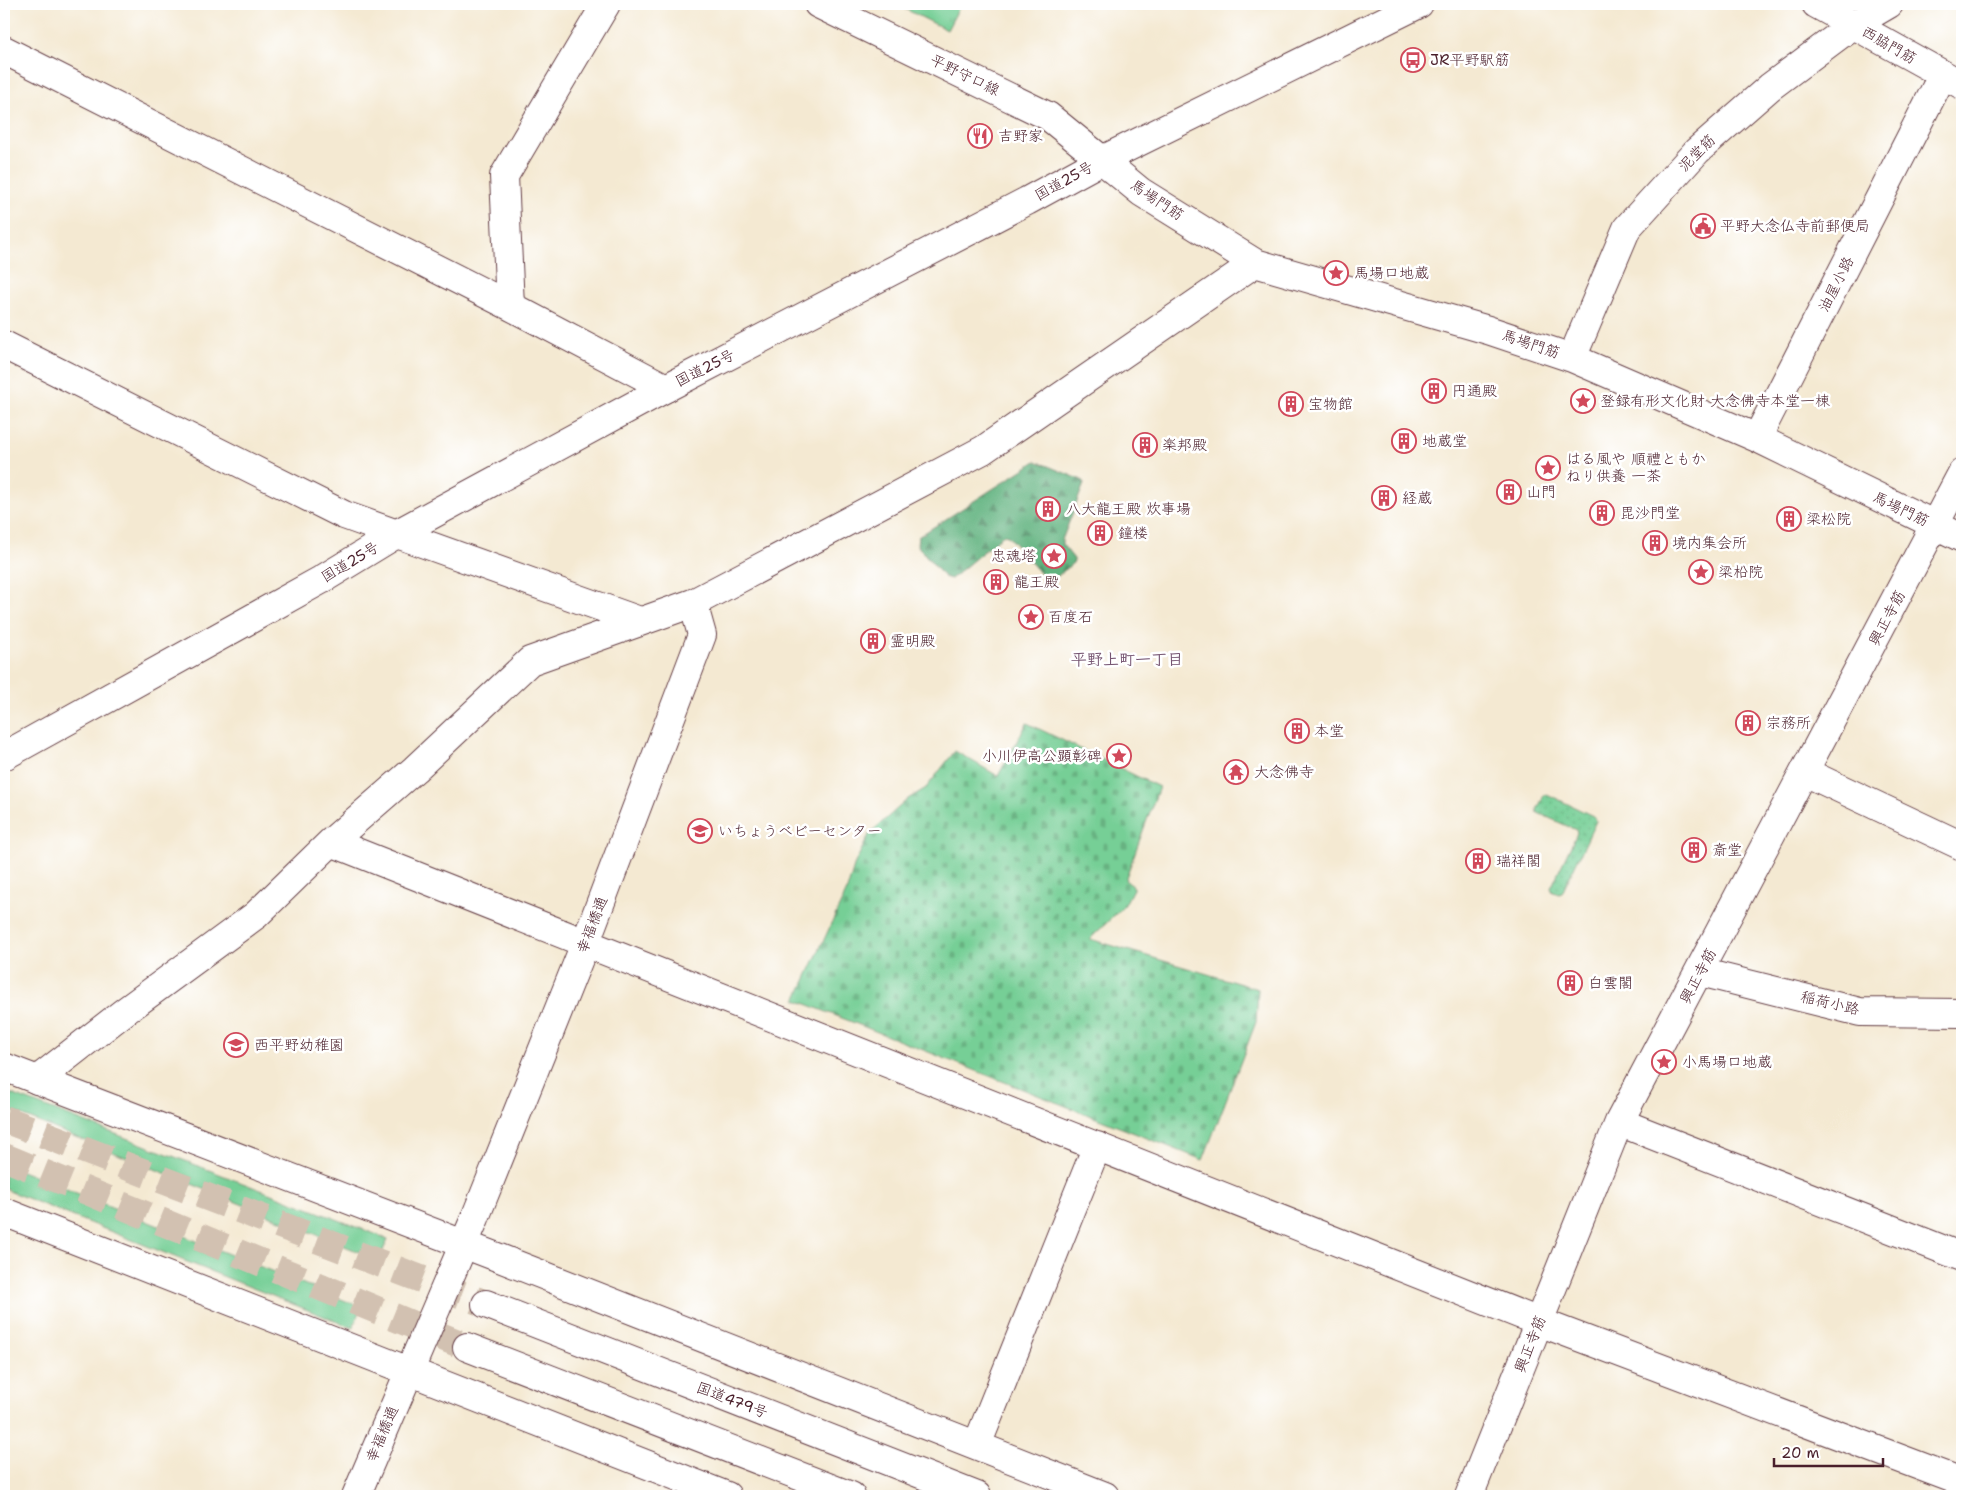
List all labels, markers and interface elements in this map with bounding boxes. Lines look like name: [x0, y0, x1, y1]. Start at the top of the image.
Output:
street label: 西脇門筋: [1858, 21, 1920, 69]
bus stop icon: JR平野駅筋: [1400, 47, 1426, 73]
street label: 平野守口線: [927, 50, 1003, 100]
place label: JR平野駅筋: [1430, 50, 1510, 70]
restaurant icon: 吉野家: [967, 123, 993, 149]
place label: 吉野家: [998, 126, 1043, 146]
street label: 泥堂筋: [1674, 130, 1720, 176]
street label: 国道25号: [1031, 157, 1097, 205]
street label: 馬場門筋: [1127, 175, 1187, 225]
public building icon: 平野大念仏寺前郵便局: [1690, 213, 1716, 239]
place label: 平野大念仏寺前郵便局: [1720, 216, 1870, 236]
street label: 油屋小路: [1813, 253, 1859, 315]
place icon: 馬場口地蔵: [1323, 260, 1349, 286]
place label: 馬場口地蔵: [1354, 263, 1429, 283]
street label: 馬場門筋: [1499, 325, 1563, 363]
street label: 国道25号: [672, 344, 738, 392]
building icon: 円通殿: [1421, 378, 1447, 404]
place label: 円通殿: [1452, 381, 1497, 401]
place icon: 登録有形文化財 大念佛寺本堂一棟: [1570, 388, 1596, 414]
building icon: 宝物館: [1278, 391, 1304, 417]
place label: 登録有形文化財 大念佛寺本堂一棟: [1600, 391, 1830, 411]
place label: 宝物館: [1308, 394, 1353, 414]
building icon: 地蔵堂: [1391, 428, 1417, 454]
place label: 地蔵堂: [1422, 431, 1467, 451]
building icon: 楽邦殿: [1132, 432, 1158, 458]
place label: 楽邦殿: [1162, 435, 1207, 455]
place label: はる風や 順禮ともか ねり供養 一茶: [1566, 449, 1706, 486]
place icon: はる風や 順禮ともか ねり供養 一茶: [1535, 455, 1561, 481]
building icon: 山門: [1496, 479, 1522, 505]
place label: 山門: [1526, 482, 1556, 502]
building icon: 経蔵: [1371, 485, 1397, 511]
street label: 馬場門筋: [1870, 487, 1932, 531]
place label: 経蔵: [1402, 488, 1432, 508]
building icon: 八大龍王殿 炊事場: [1035, 496, 1061, 522]
place label: 八大龍王殿 炊事場: [1066, 499, 1191, 519]
building icon: 毘沙門堂: [1589, 500, 1615, 526]
place label: 毘沙門堂: [1620, 503, 1680, 523]
building icon: 梁松院: [1776, 506, 1802, 532]
place label: 梁松院: [1806, 509, 1851, 529]
building icon: 鐘楼: [1087, 520, 1113, 546]
place label: 鐘楼: [1118, 523, 1148, 543]
building icon: 境内集会所: [1642, 530, 1668, 556]
place label: 境内集会所: [1672, 533, 1747, 553]
street label: 国道25号: [317, 537, 383, 587]
place icon: 忠魂塔: [1041, 543, 1067, 569]
place label: 忠魂塔: [991, 546, 1036, 566]
place icon: 梁柗院: [1688, 559, 1714, 585]
place label: 梁柗院: [1718, 562, 1763, 582]
building icon: 龍王殿: [983, 569, 1009, 595]
place label: 龍王殿: [1014, 572, 1059, 592]
street label: 興正寺筋: [1864, 587, 1910, 649]
place icon: 百度石: [1018, 604, 1044, 630]
place label: 百度石: [1048, 607, 1093, 627]
building icon: 霊明殿: [860, 628, 886, 654]
place label: 霊明殿: [890, 631, 935, 651]
district label: 平野上町一丁目: [1071, 649, 1183, 670]
building icon: 宗務所: [1735, 710, 1761, 736]
place label: 宗務所: [1766, 713, 1811, 733]
building icon: 本堂: [1284, 718, 1310, 744]
place label: 本堂: [1314, 721, 1344, 741]
place icon: 小川伊高公顕彰碑: [1106, 743, 1132, 769]
place label: 小川伊高公顕彰碑: [982, 746, 1102, 766]
temple icon: 大念佛寺: [1223, 759, 1249, 785]
place label: 大念佛寺: [1254, 762, 1314, 782]
school or university icon: いちょうベビーセンター: [687, 818, 713, 844]
place label: いちょうベビーセンター: [718, 821, 882, 841]
building icon: 斎堂: [1681, 837, 1707, 863]
place label: 斎堂: [1712, 840, 1742, 860]
building icon: 瑞祥閣: [1465, 848, 1491, 874]
place label: 瑞祥閣: [1496, 851, 1541, 871]
street label: 幸福橋通: [572, 893, 612, 957]
street label: 興正寺筋: [1675, 945, 1721, 1007]
building icon: 白雲閣: [1557, 970, 1583, 996]
place label: 白雲閣: [1588, 973, 1633, 993]
street label: 稲荷小路: [1799, 987, 1861, 1019]
school or university icon: 西平野幼稚園: [223, 1032, 249, 1058]
place label: 西平野幼稚園: [254, 1035, 344, 1055]
place icon: 小馬場口地蔵: [1651, 1049, 1677, 1075]
place label: 小馬場口地蔵: [1682, 1052, 1772, 1072]
street label: 興正寺筋: [1509, 1312, 1551, 1376]
street label: 国道479号: [693, 1377, 771, 1423]
street label: 幸福橋通: [361, 1402, 403, 1466]
scale bar: [1774, 1435, 1882, 1467]
text: 20 m: [1781, 1443, 1820, 1463]

